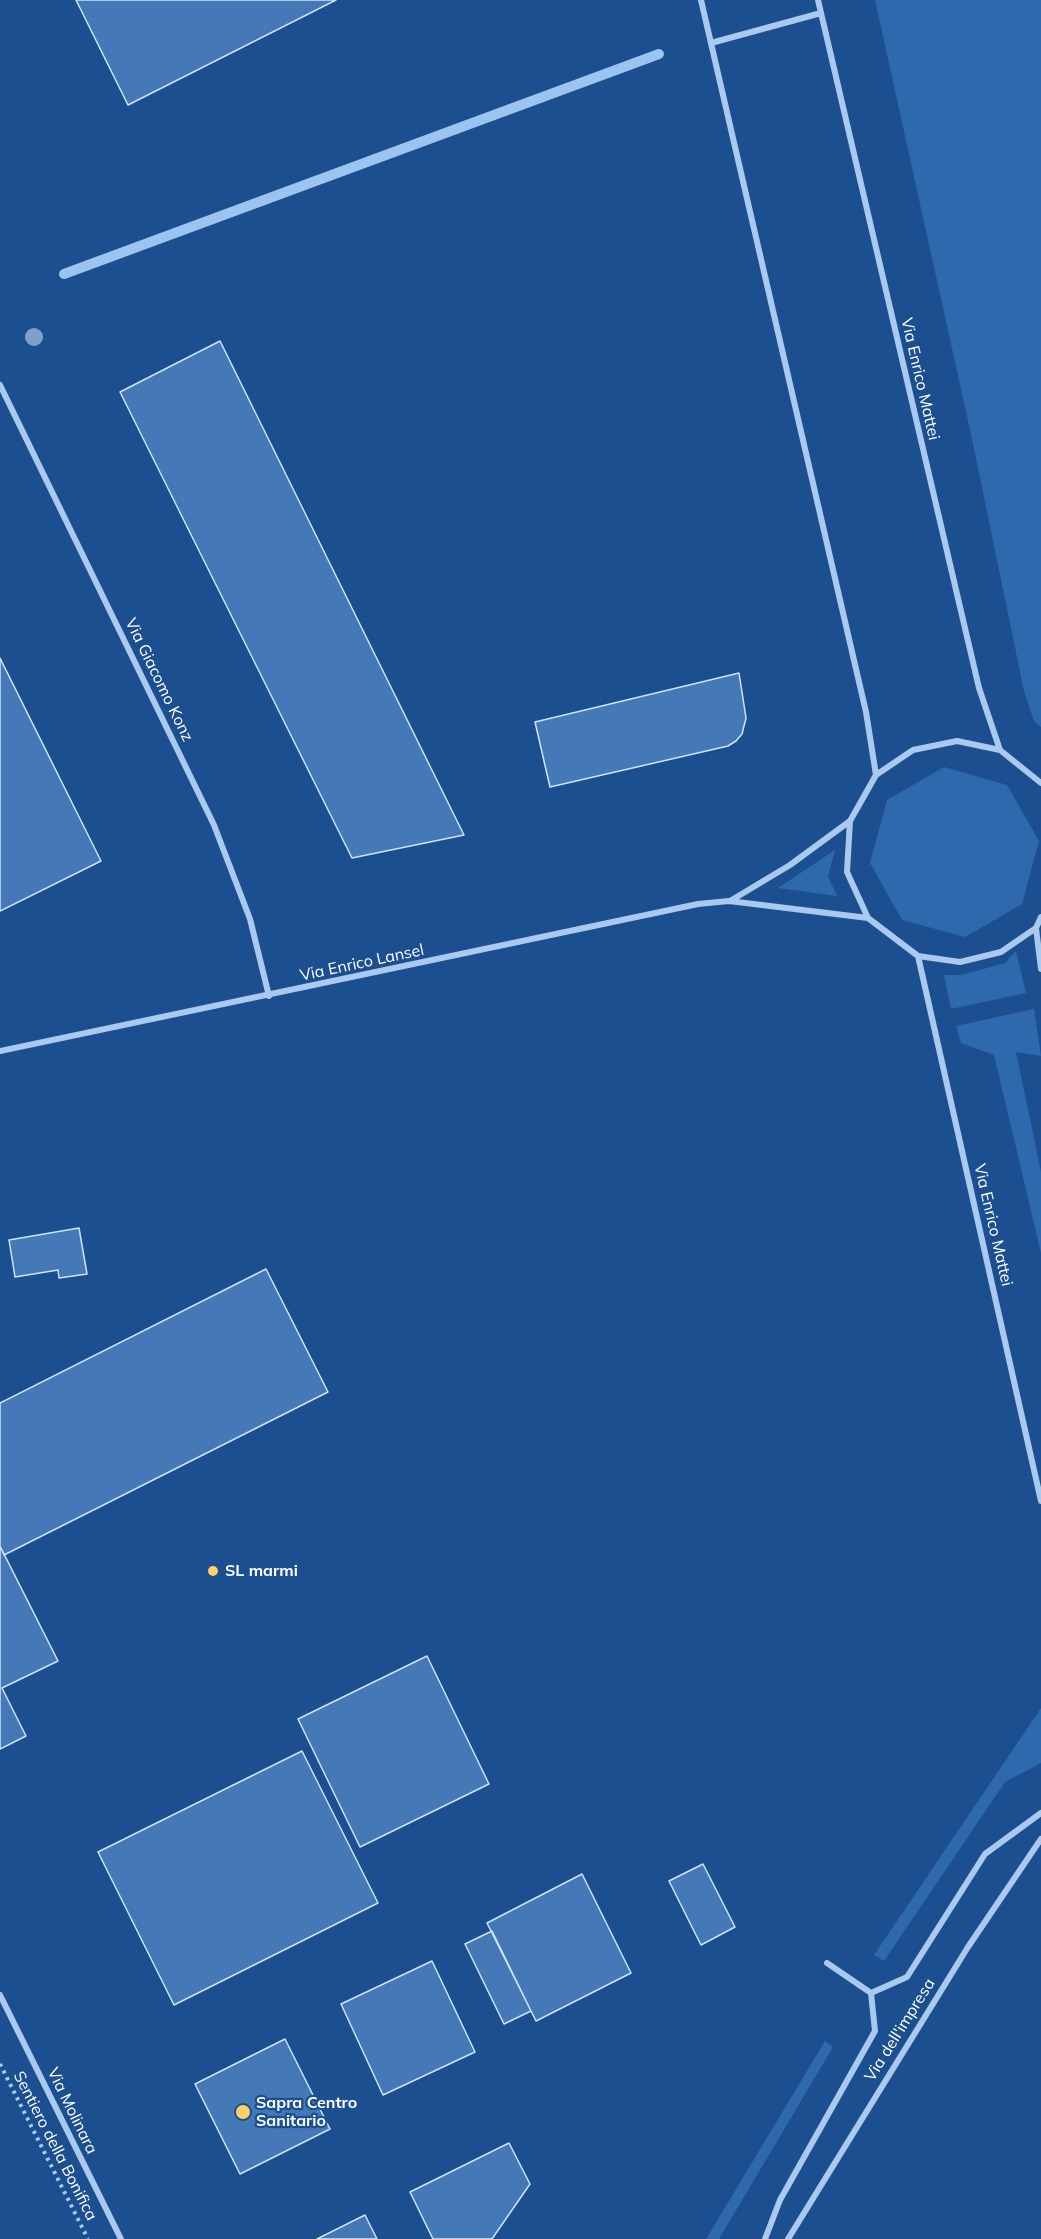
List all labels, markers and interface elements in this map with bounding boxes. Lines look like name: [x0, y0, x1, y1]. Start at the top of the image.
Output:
street label: Via Enrico Mattei: [897, 316, 943, 442]
street label: Via Giacomo Konz: [121, 615, 197, 745]
street label: Via Enrico Lansel: [298, 940, 426, 986]
street label: Via Enrico Mattei: [970, 1162, 1016, 1288]
place label: SL marmi: [225, 1561, 298, 1581]
marker: SL marmi: [206, 1564, 220, 1578]
street label: Via dell'impresa: [861, 1975, 939, 2085]
street label: Via Molinara: [43, 2065, 101, 2157]
street label: Sentiero della Bonifica: [9, 2068, 101, 2224]
place label: Sapra Centro Sanitario: [256, 2093, 357, 2131]
marker: Sapra Centro Sanitario: [234, 2103, 252, 2121]

